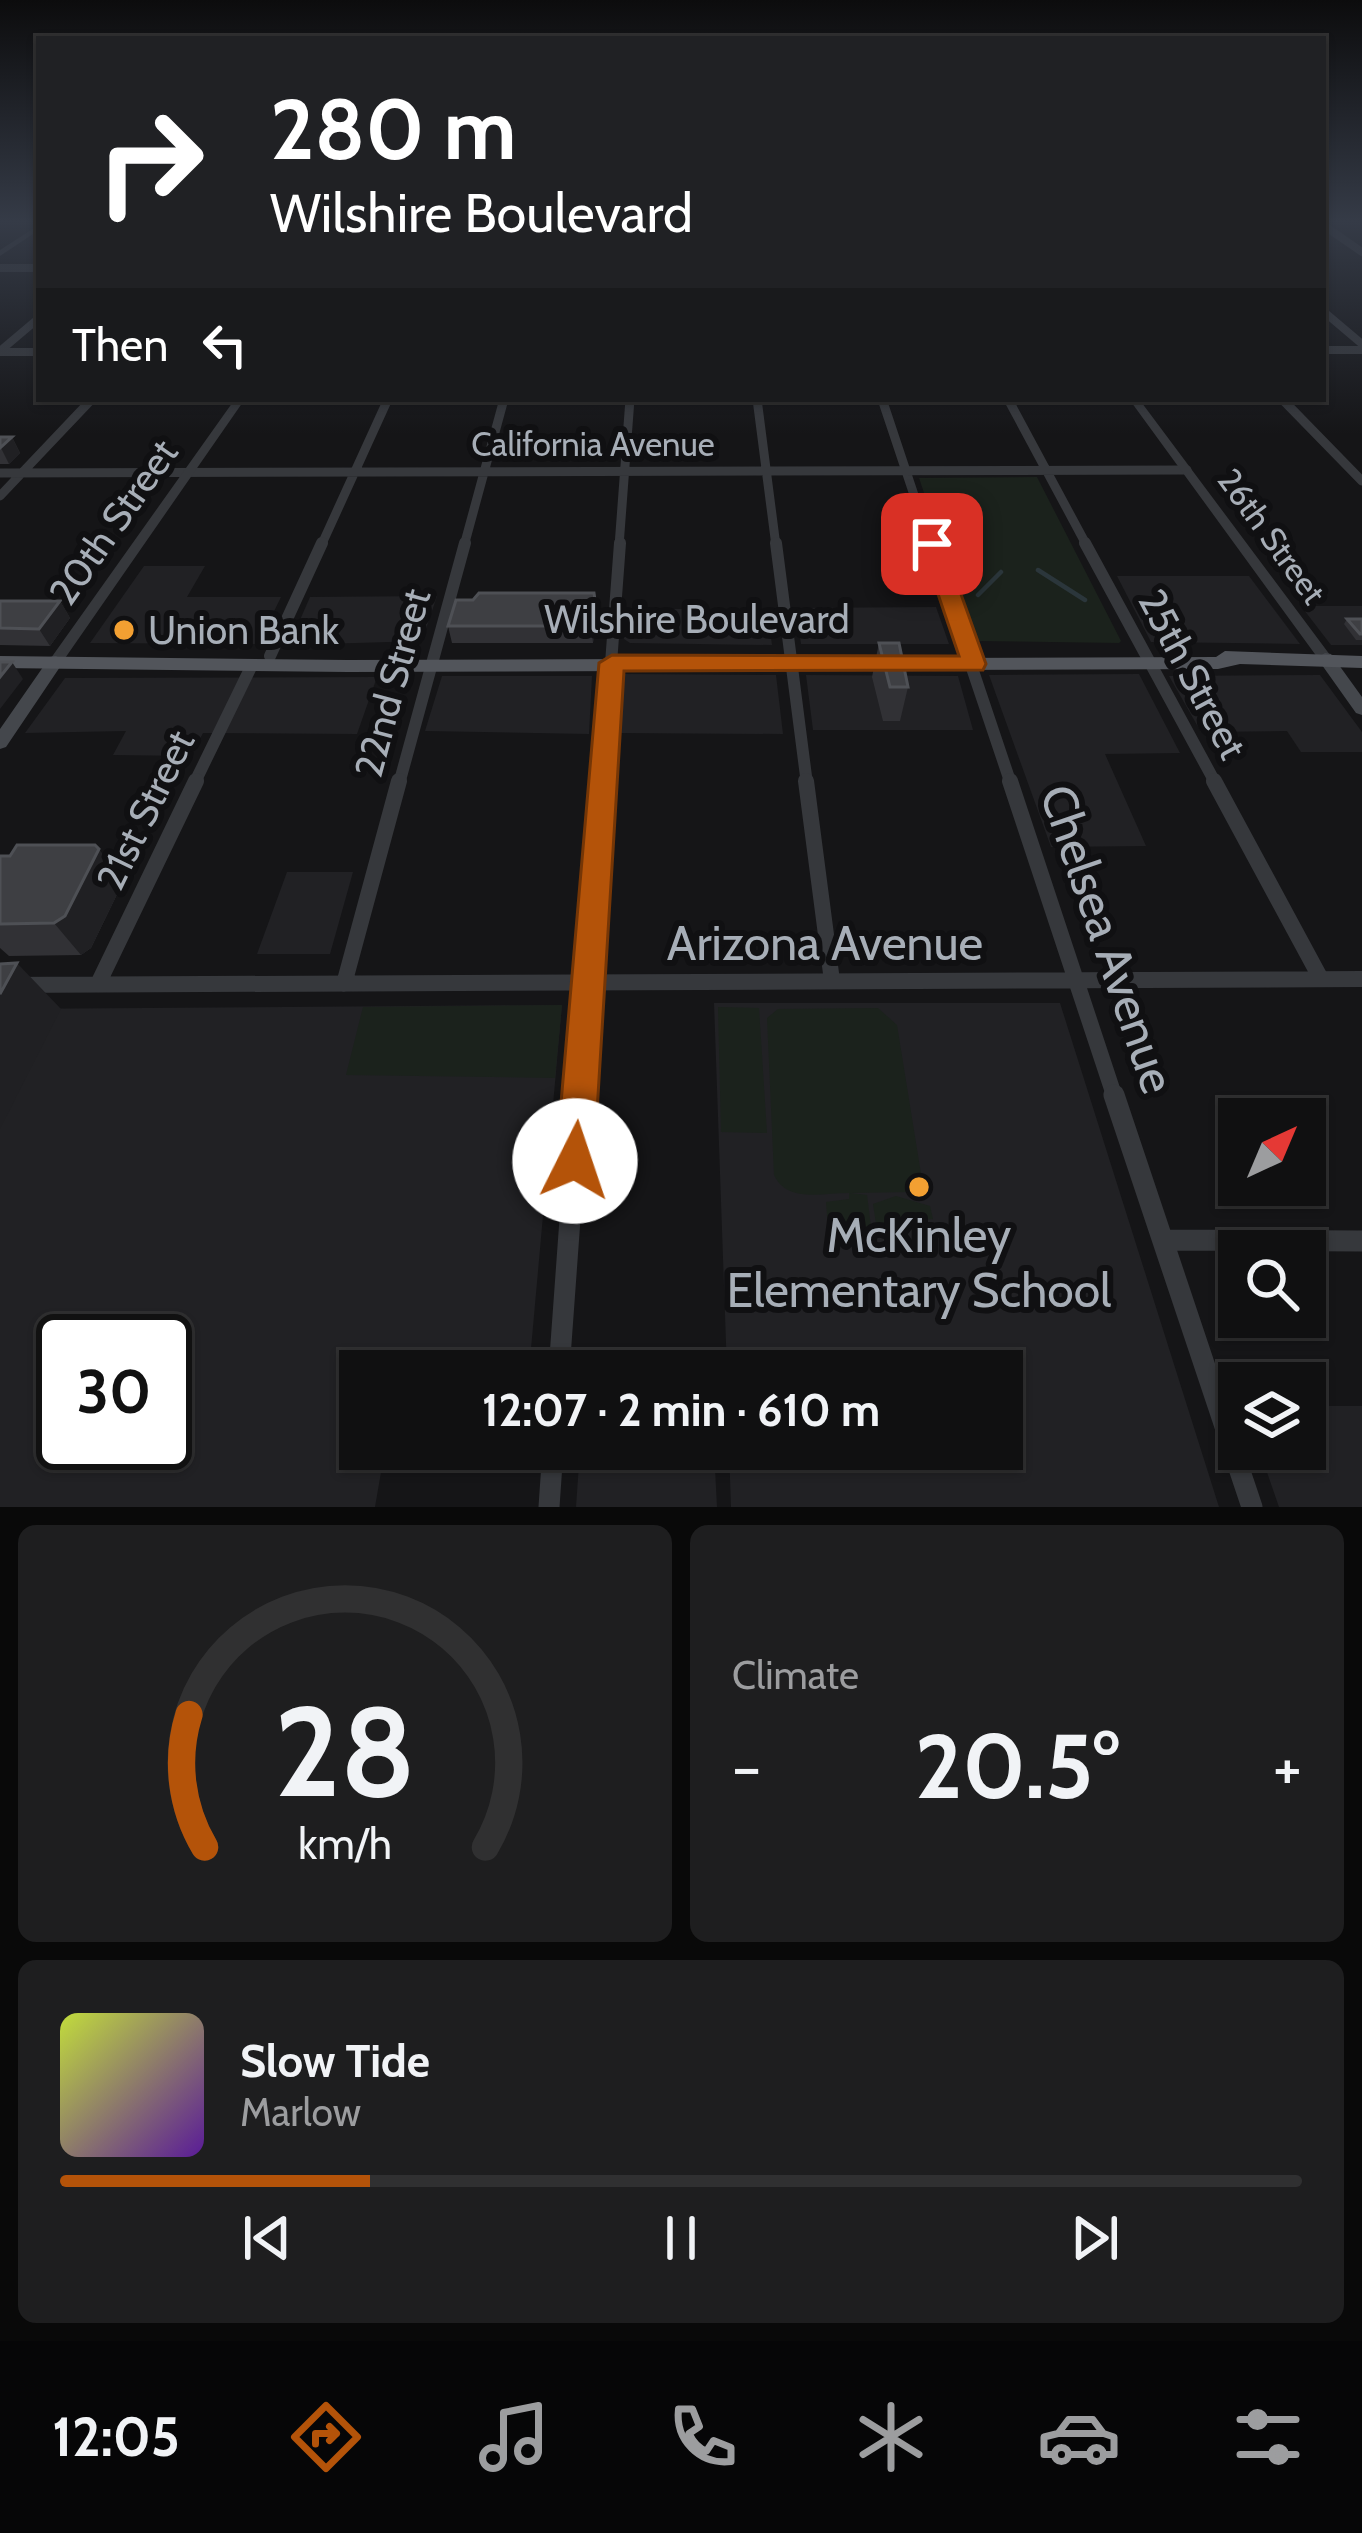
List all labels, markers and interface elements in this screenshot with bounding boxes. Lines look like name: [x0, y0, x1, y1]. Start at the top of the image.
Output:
text: 280 m: [270, 78, 516, 180]
icon: right: [72, 84, 228, 240]
text: Wilshire Boulevard: [270, 180, 693, 246]
icon: left: [192, 312, 258, 378]
text: Then: [72, 318, 168, 372]
street label: California Avenue: [471, 424, 715, 464]
street label: 20th Street: [39, 430, 187, 614]
street label: 26th Street: [1210, 461, 1334, 611]
pin: [881, 493, 983, 595]
icon: arrive: [899, 511, 965, 577]
street label: 25th Street: [1128, 581, 1258, 767]
street label: 22nd Street: [344, 583, 440, 783]
street label: Wilshire Boulevard: [544, 595, 850, 643]
place label: Union Bank: [148, 606, 340, 654]
marker: Union Bank: [111, 617, 137, 643]
street label: 21st Street: [86, 722, 204, 898]
street label: Chelsea Avenue: [1028, 777, 1188, 1101]
street label: Arizona Avenue: [667, 914, 983, 972]
position arrow: [512, 1098, 638, 1224]
north arrow: [1218, 1098, 1326, 1206]
map controls: [1218, 1098, 1326, 1470]
marker: McKinley Elementary School: [906, 1174, 932, 1200]
place label: McKinley Elementary School: [727, 1206, 1111, 1319]
button: search: [1218, 1230, 1326, 1338]
speed limit sign: 30: [36, 1314, 192, 1470]
button: layers: [1218, 1362, 1326, 1470]
text: 12:07 · 2 min · 610 m: [482, 1383, 880, 1437]
text: Climate: [732, 1651, 859, 1699]
text: 28: [274, 1676, 416, 1827]
text: 20.5°: [915, 1711, 1119, 1821]
text: −: [732, 1726, 761, 1807]
text: +: [1273, 1726, 1302, 1807]
text: km/h: [298, 1817, 392, 1869]
text: Slow Tide: [240, 2034, 430, 2088]
text: Marlow: [240, 2088, 361, 2136]
icon: previous: [234, 2205, 300, 2271]
icon: pause: [648, 2205, 714, 2271]
icon: next: [1062, 2205, 1128, 2271]
icon: directions: [284, 2395, 368, 2479]
icon: music: [472, 2395, 556, 2479]
icon: phone: [661, 2395, 745, 2479]
icon: climate: [849, 2395, 933, 2479]
icon: car: [1037, 2395, 1121, 2479]
icon: filters: [1226, 2395, 1310, 2479]
text: 12:05: [52, 2404, 180, 2470]

